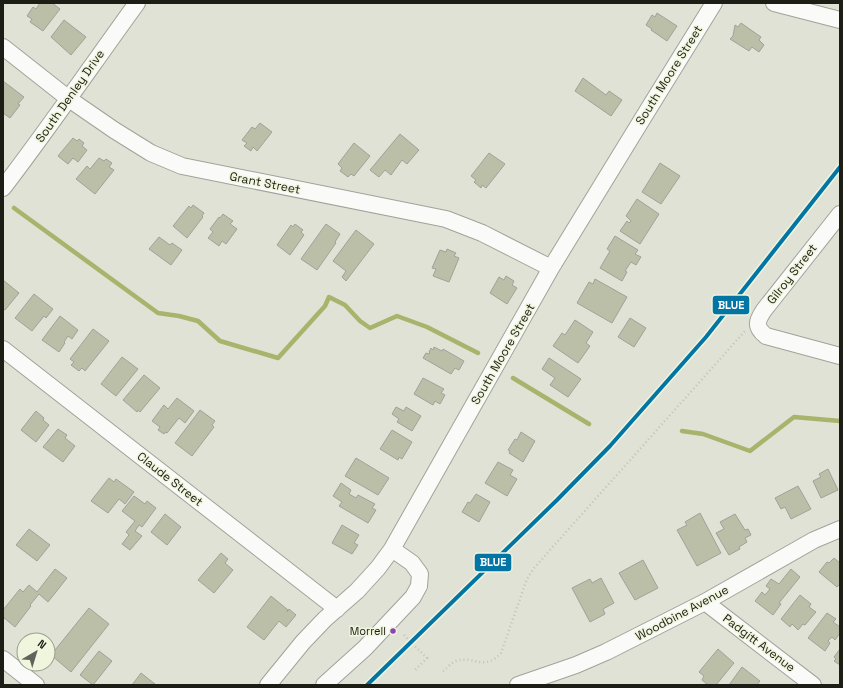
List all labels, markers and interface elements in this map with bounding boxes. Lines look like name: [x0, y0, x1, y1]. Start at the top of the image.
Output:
street label: South Moore Street: [632, 22, 706, 128]
street label: South Denley Drive: [32, 46, 108, 146]
street label: Grant Street: [228, 168, 302, 198]
street label: Gilroy Street: [763, 240, 821, 308]
line badge: BLUE: [712, 295, 750, 315]
text: BLUE: [718, 298, 744, 312]
street label: South Moore Street: [467, 300, 539, 408]
street label: Claude Street: [134, 448, 206, 510]
line badge: BLUE: [474, 553, 512, 572]
text: BLUE: [480, 555, 506, 569]
street label: Woodbine Avenue: [633, 582, 731, 644]
street label: Padgitt Avenue: [719, 610, 799, 676]
place label: Morrell: [350, 624, 386, 638]
marker: Morrell: [388, 626, 398, 636]
north arrow: [16, 632, 56, 672]
text: N: [35, 636, 49, 652]

